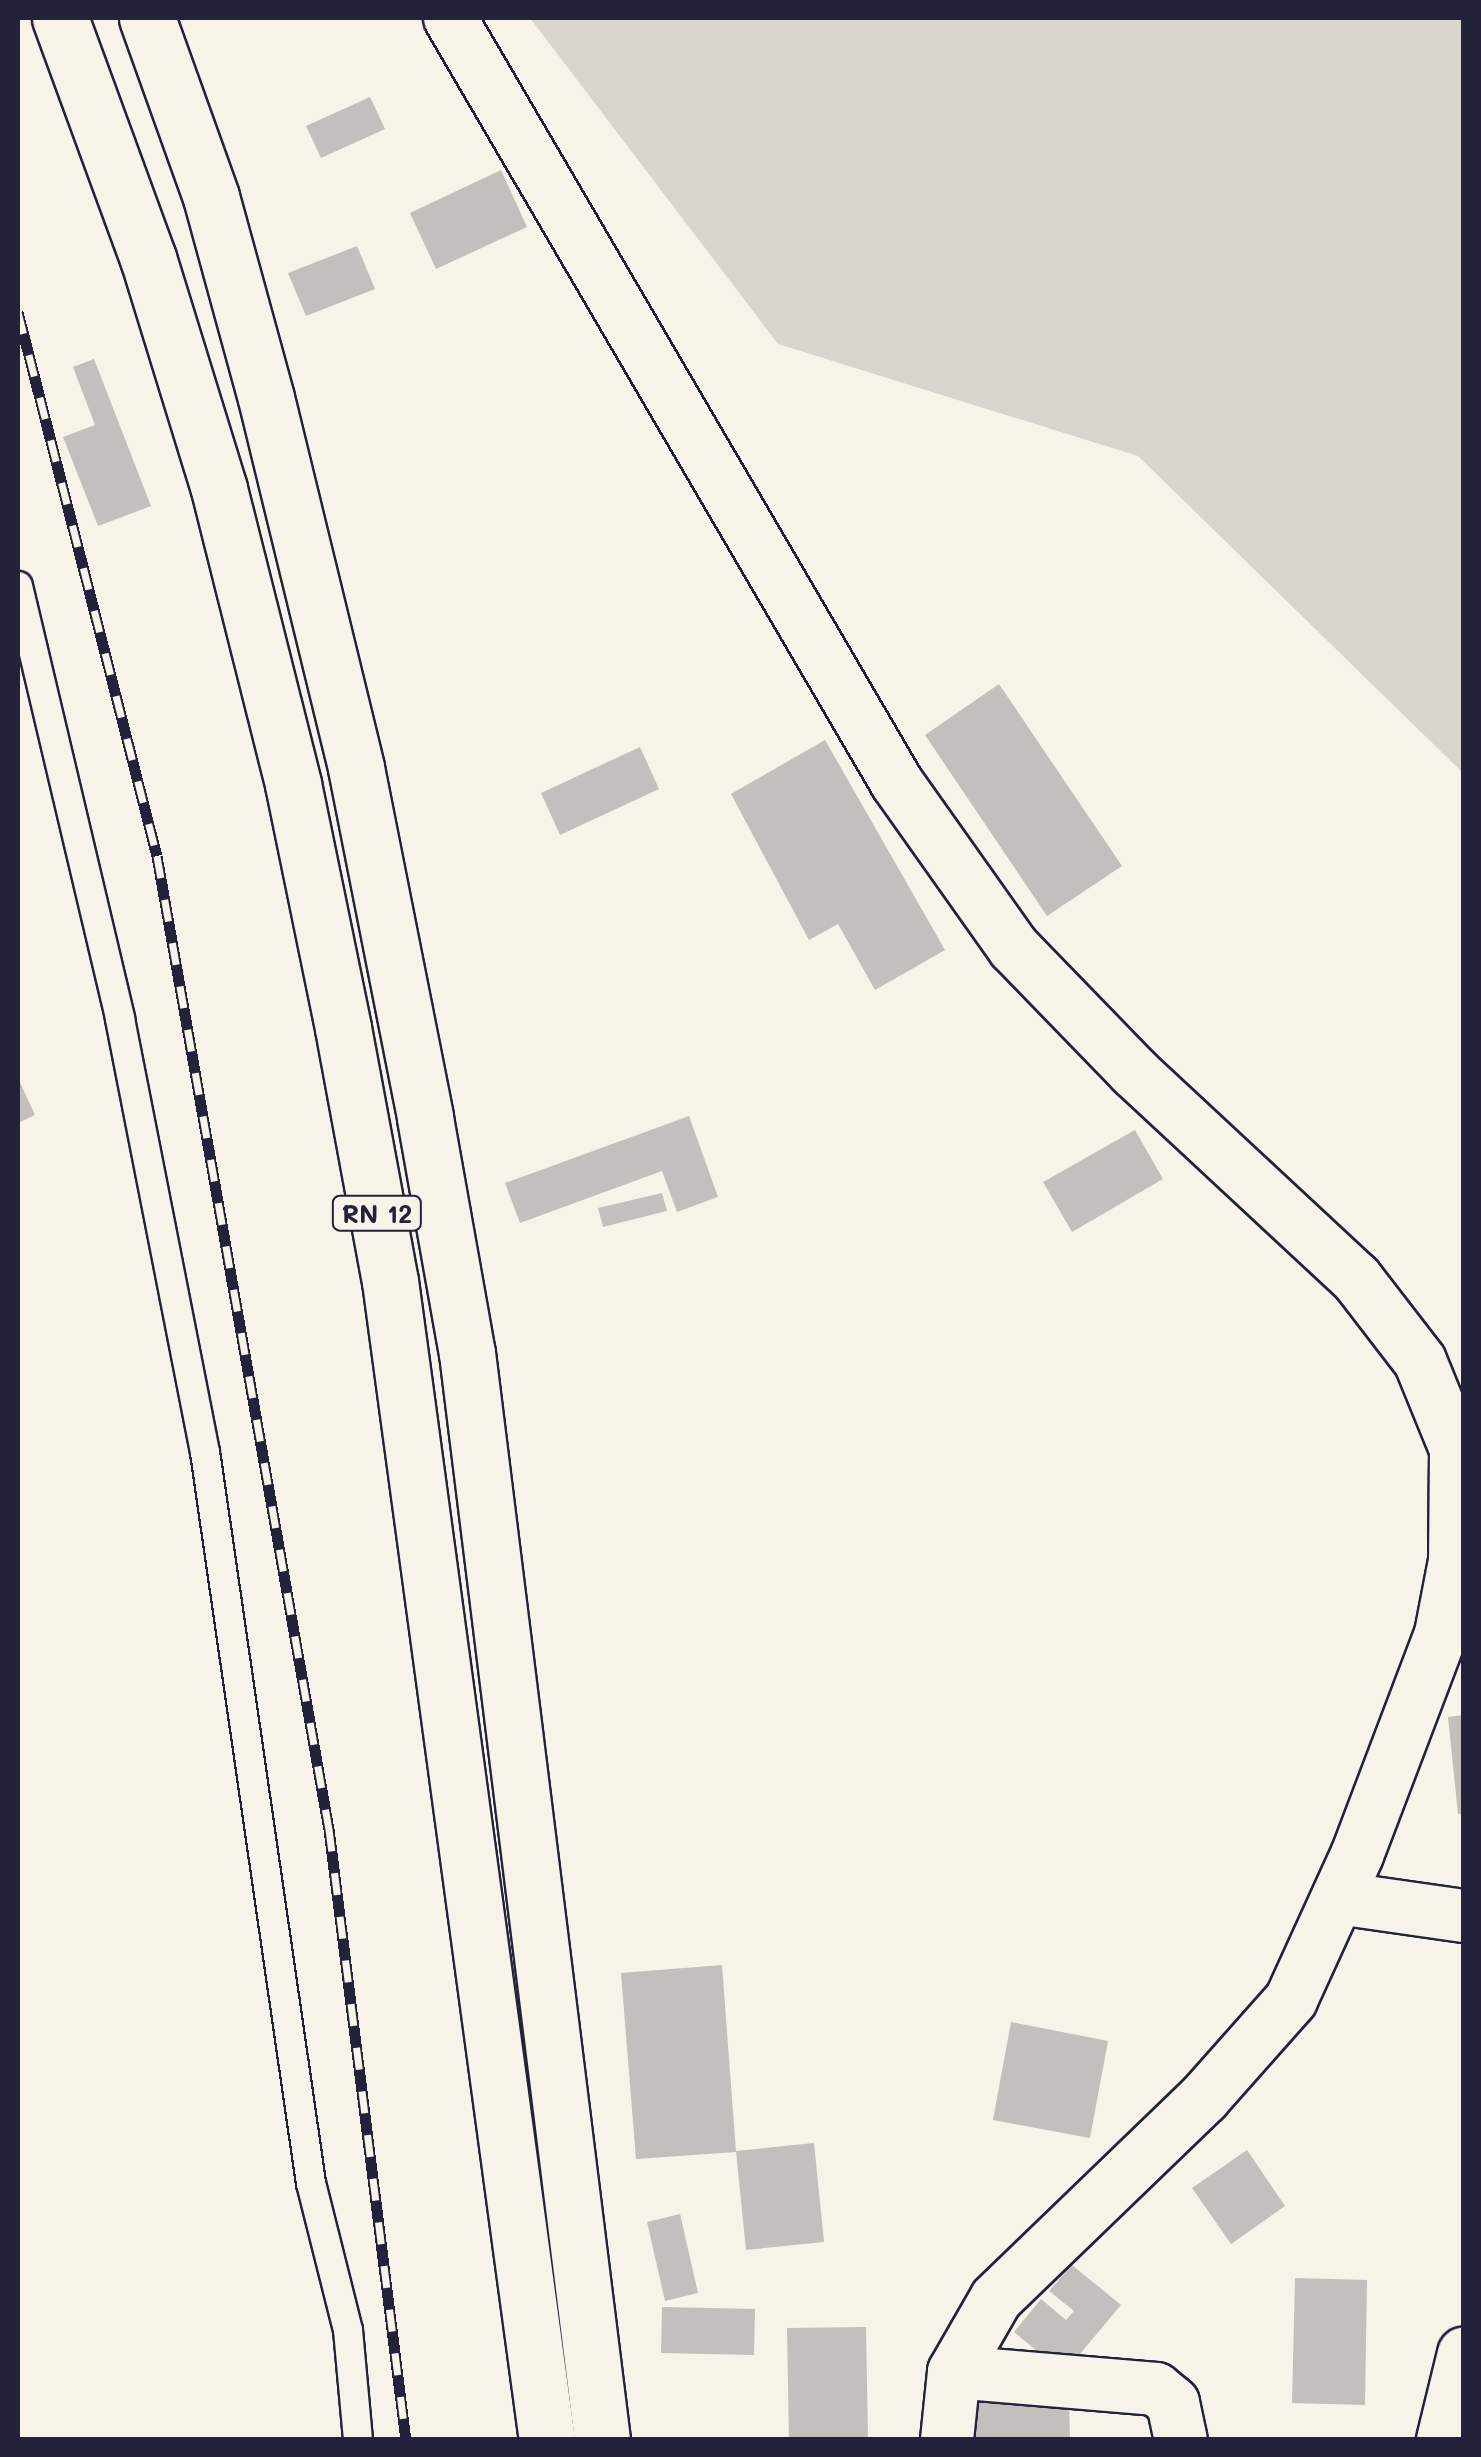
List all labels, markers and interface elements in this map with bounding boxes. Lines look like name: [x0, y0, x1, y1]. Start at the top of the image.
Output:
road number: RN 12: [330, 1193, 424, 1233]

